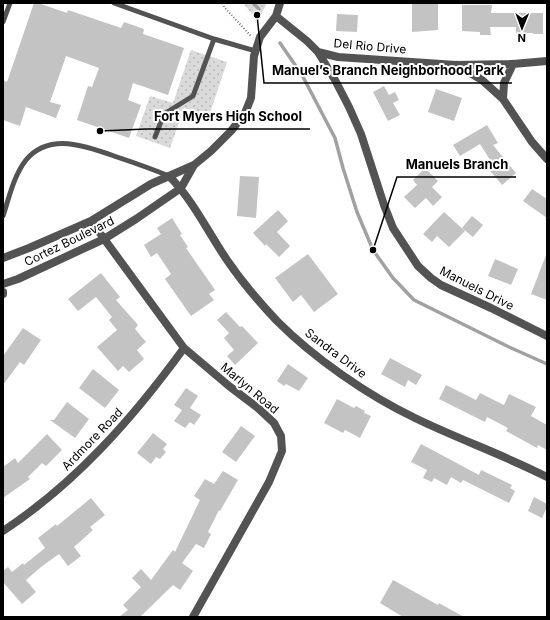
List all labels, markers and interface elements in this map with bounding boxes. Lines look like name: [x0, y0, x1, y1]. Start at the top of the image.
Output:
north arrow: [502, 8, 542, 48]
text: N: [518, 31, 526, 45]
street label: Del Rio Drive: [333, 35, 407, 57]
callout: Manuel’s Branch Neighborhood Park: [264, 58, 512, 83]
text: Manuel’s Branch Neighborhood Park: [272, 62, 505, 78]
callout: Fort Myers High School: [146, 104, 310, 129]
text: Fort Myers High School: [154, 108, 302, 124]
callout: Manuels Branch: [397, 152, 516, 177]
text: Manuels Branch: [406, 156, 508, 172]
street label: Cortez Boulevard: [22, 213, 116, 269]
street label: Manuels Drive: [437, 263, 517, 313]
street label: Sandra Drive: [302, 325, 370, 381]
street label: Marlyn Road: [218, 359, 282, 417]
street label: Ardmore Road: [58, 405, 126, 473]

